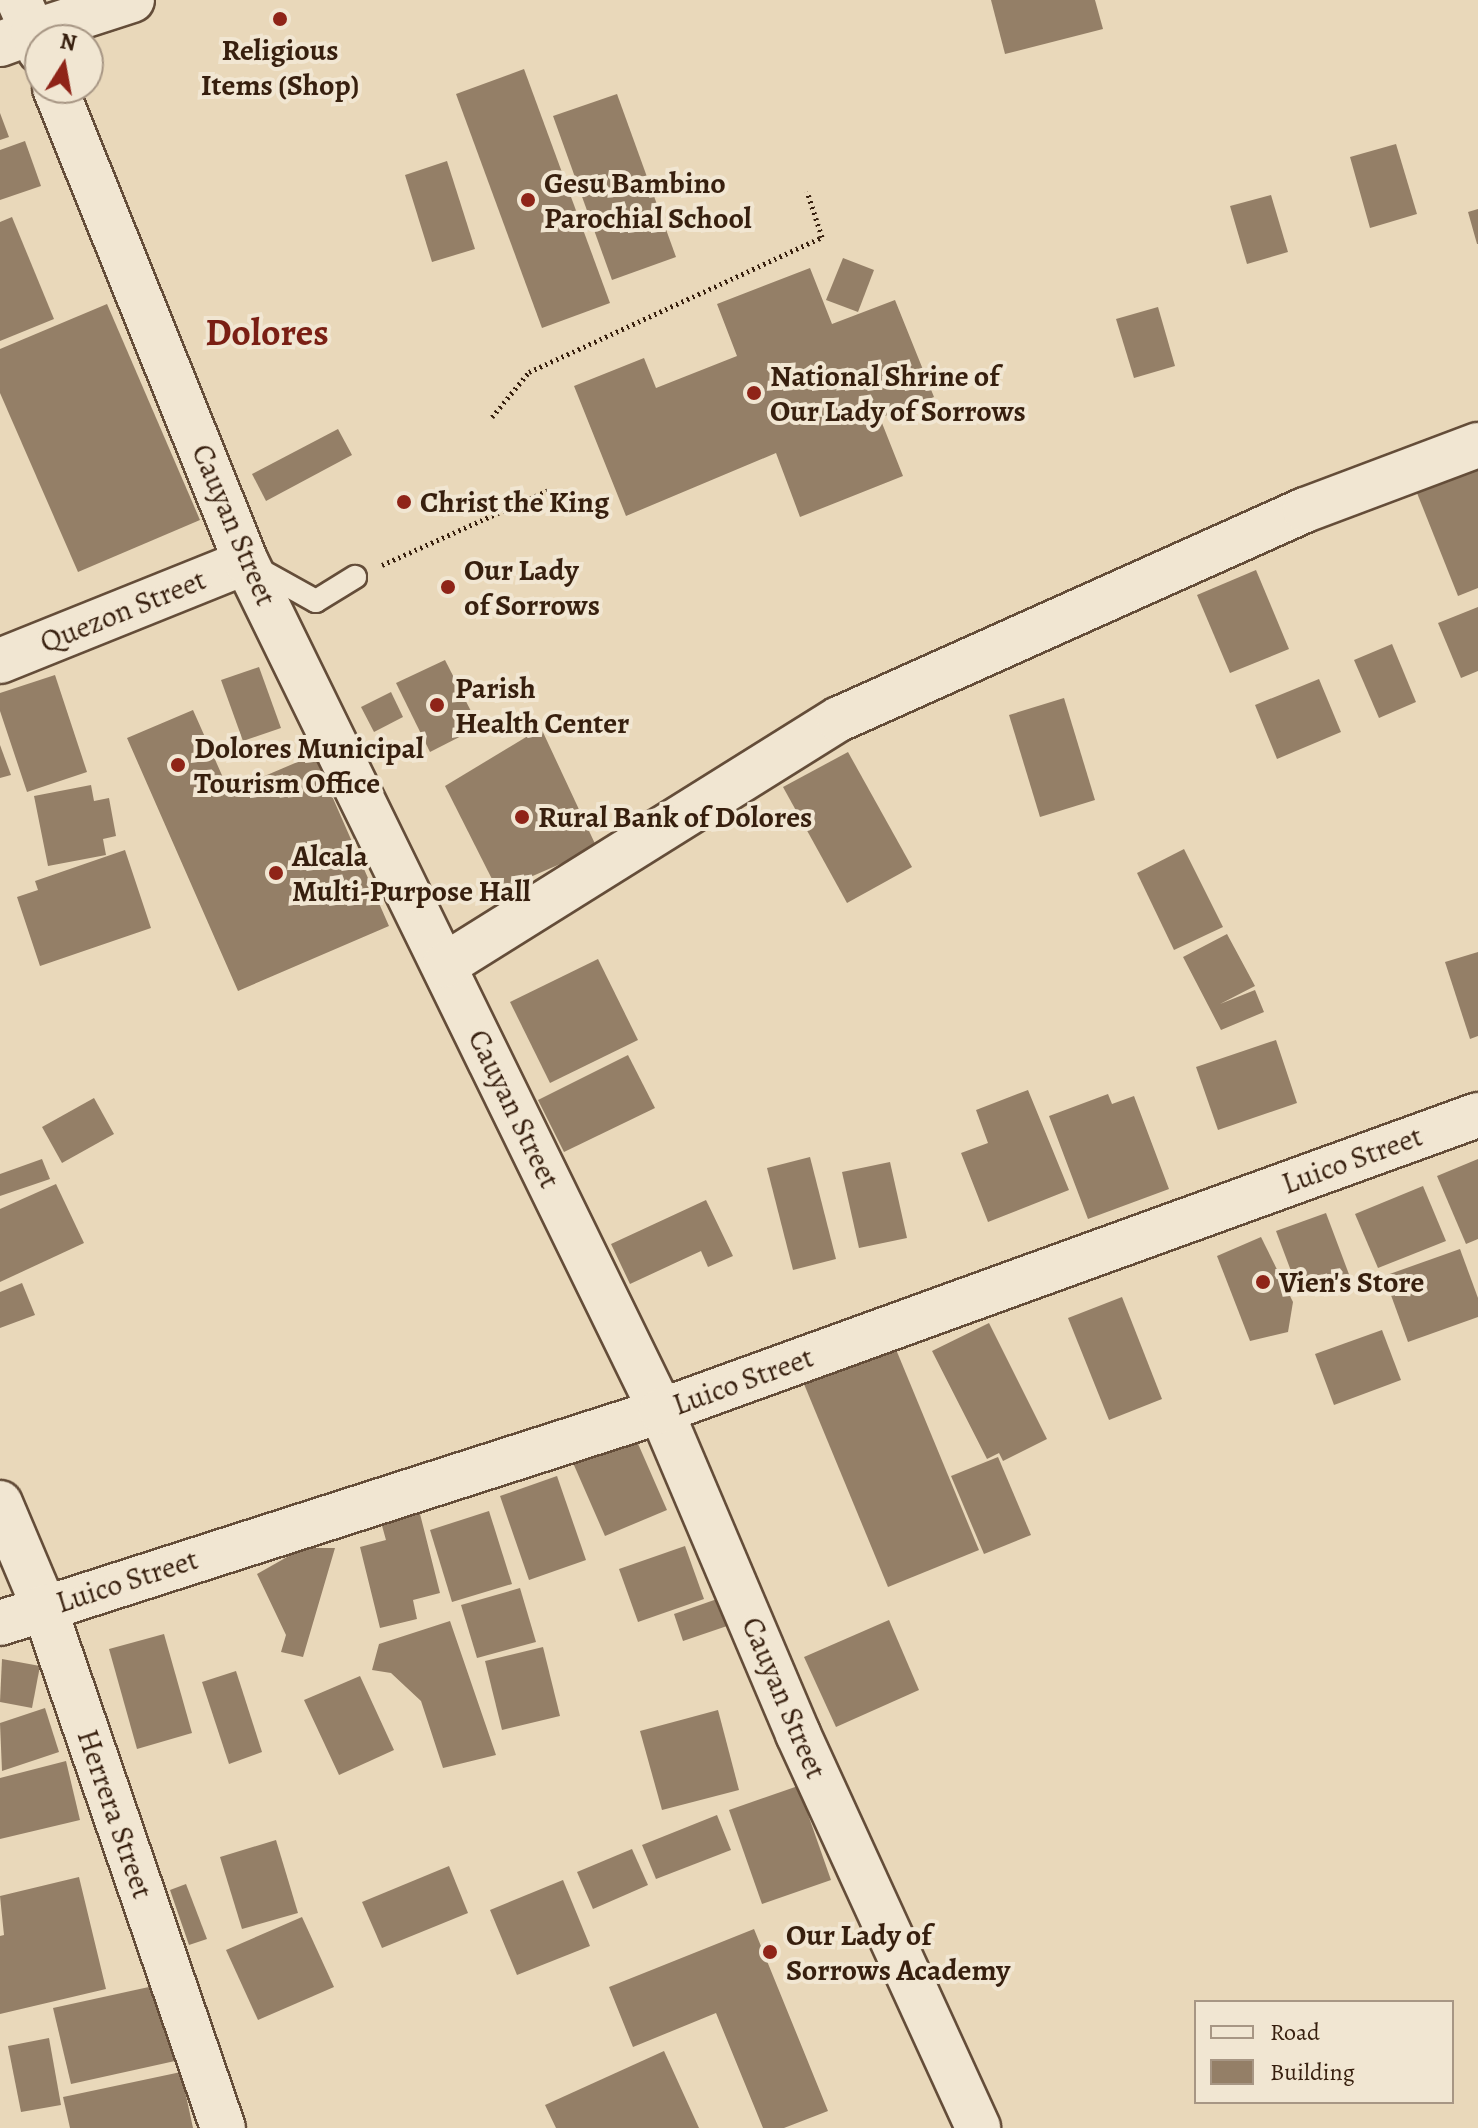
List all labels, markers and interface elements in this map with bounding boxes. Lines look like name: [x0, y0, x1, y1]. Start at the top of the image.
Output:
marker: Religious Items (Shop): [271, 10, 289, 28]
north arrow: [24, 24, 104, 104]
text: N: [57, 26, 79, 59]
place label: Religious Items (Shop): [201, 32, 359, 102]
place label: Gesu Bambino Parochial School: [544, 165, 752, 236]
marker: Gesu Bambino Parochial School: [519, 191, 537, 209]
district label: Dolores: [205, 310, 329, 356]
place label: National Shrine of Our Lady of Sorrows: [770, 358, 1026, 428]
marker: National Shrine of Our Lady of Sorrows: [745, 384, 763, 402]
street label: Cauyan Street: [184, 439, 284, 611]
place label: Christ the King: [420, 484, 609, 520]
marker: Christ the King: [395, 493, 413, 511]
place label: Our Lady of Sorrows: [464, 552, 600, 622]
street label: Quezon Street: [35, 561, 211, 661]
marker: Our Lady of Sorrows: [439, 578, 457, 596]
place label: Parish Health Center: [455, 670, 629, 740]
marker: Parish Health Center: [426, 694, 448, 716]
place label: Dolores Municipal Tourism Office: [194, 730, 424, 800]
marker: Dolores Municipal Tourism Office: [169, 756, 187, 774]
place label: Rural Bank of Dolores: [538, 799, 812, 835]
marker: Rural Bank of Dolores: [513, 808, 531, 826]
place label: Alcala Multi-Purpose Hall: [292, 838, 531, 908]
marker: Alcala Multi-Purpose Hall: [267, 864, 285, 882]
street label: Cauyan Street: [460, 1024, 568, 1194]
street label: Luico Street: [1277, 1118, 1427, 1202]
place label: Vien's Store: [1279, 1264, 1424, 1300]
marker: Vien's Store: [1254, 1273, 1272, 1291]
street label: Luico Street: [668, 1339, 818, 1423]
street label: Luico Street: [52, 1541, 202, 1621]
street label: Cauyan Street: [734, 1612, 834, 1784]
street label: Herrera Street: [69, 1725, 161, 1903]
place label: Our Lady of Sorrows Academy: [786, 1917, 1010, 1988]
marker: Our Lady of Sorrows Academy: [761, 1943, 779, 1961]
legend: [1194, 2000, 1454, 2104]
text: Road: [1270, 2016, 1320, 2048]
text: Building: [1270, 2056, 1355, 2088]

